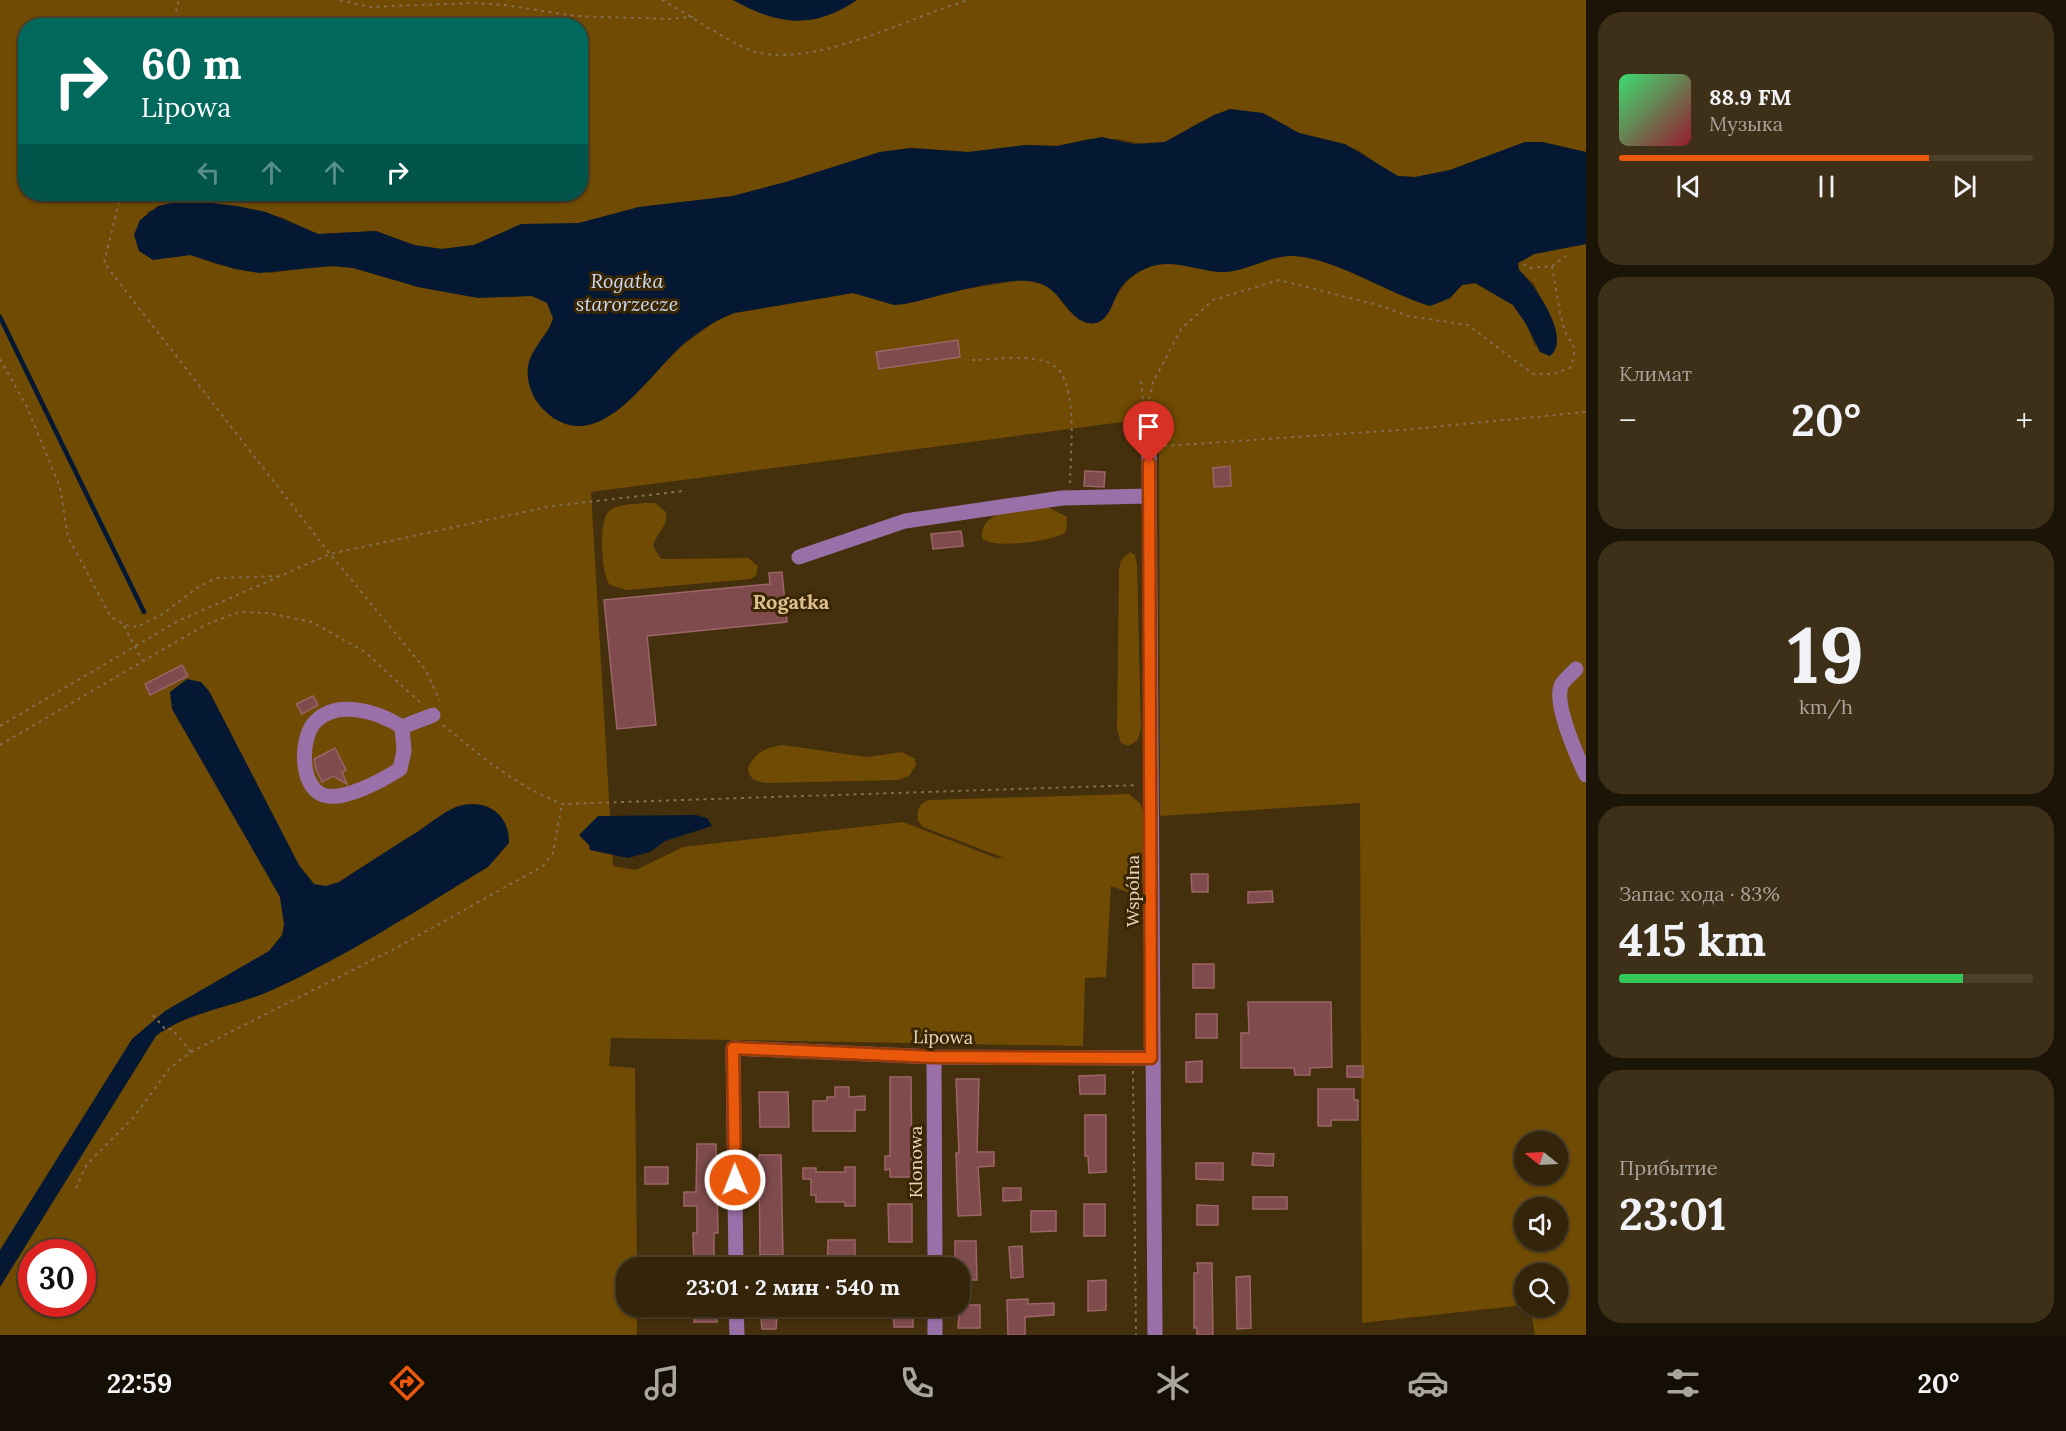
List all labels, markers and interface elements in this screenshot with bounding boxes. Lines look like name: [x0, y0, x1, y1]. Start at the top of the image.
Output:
text: 60 m: [141, 37, 242, 91]
icon: right: [42, 42, 120, 120]
text: 88.9 FM: [1709, 83, 1792, 111]
text: Lipowa: [141, 90, 231, 124]
text: Музыка: [1709, 111, 1783, 136]
icon: left: [192, 156, 225, 189]
icon: ahead: [255, 156, 288, 189]
icon: ahead: [318, 156, 351, 189]
icon: right: [381, 156, 414, 189]
icon: previous: [1672, 170, 1705, 203]
icon: pause: [1810, 170, 1843, 203]
icon: next: [1948, 170, 1981, 203]
water label: Rogatka starorzecze: [576, 268, 678, 316]
text: Климат: [1619, 361, 1692, 386]
text: 20°: [1791, 391, 1861, 448]
text: −: [1619, 399, 1637, 441]
text: +: [2015, 399, 2033, 441]
pin: [1123, 401, 1174, 463]
icon: arrive: [1132, 410, 1165, 443]
district label: Rogatka: [753, 589, 830, 614]
text: 19: [1788, 605, 1864, 704]
text: km/h: [1799, 694, 1853, 719]
street label: Wspólna: [1121, 855, 1144, 927]
text: Запас хода · 83%: [1619, 881, 1780, 906]
text: 415 km: [1619, 911, 1766, 968]
street label: Lipowa: [913, 1025, 973, 1049]
street label: Klonowa: [904, 1126, 927, 1198]
north arrow: [1514, 1131, 1568, 1185]
map controls: [1514, 1131, 1568, 1317]
position arrow: [703, 1148, 767, 1212]
text: Прибытие: [1619, 1155, 1718, 1180]
text: 23:01: [1619, 1185, 1726, 1242]
button: sound: [1514, 1197, 1568, 1251]
speed limit sign: 30: [18, 1239, 96, 1317]
button: search: [1514, 1263, 1568, 1317]
text: 23:01 · 2 мин · 540 m: [686, 1273, 900, 1301]
icon: directions: [386, 1362, 428, 1404]
icon: music: [641, 1362, 683, 1404]
icon: phone: [896, 1362, 938, 1404]
icon: climate: [1152, 1362, 1194, 1404]
icon: car: [1407, 1362, 1449, 1404]
icon: filters: [1662, 1362, 1704, 1404]
text: 22:59: [107, 1366, 172, 1400]
text: 20°: [1917, 1366, 1959, 1400]

